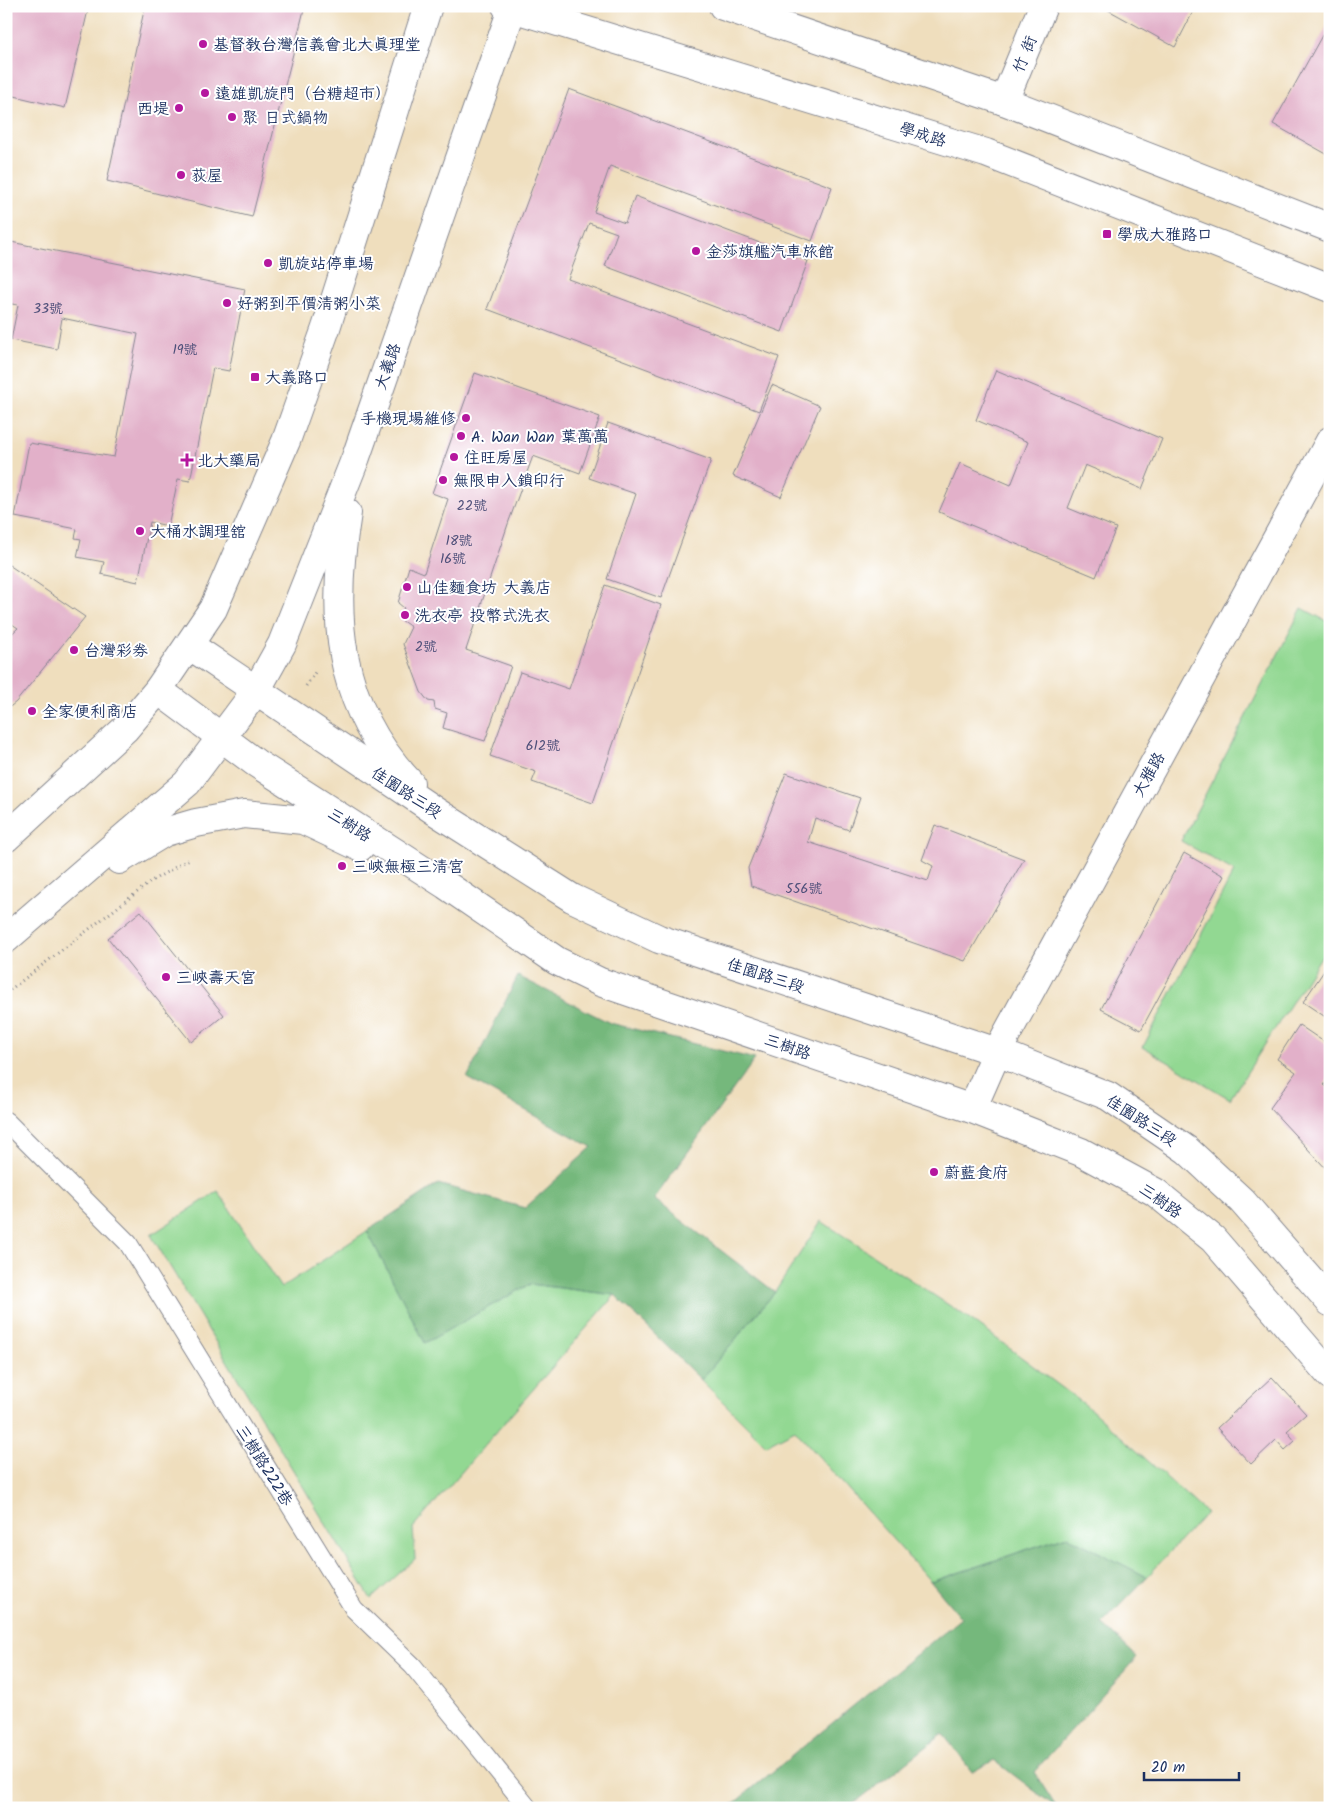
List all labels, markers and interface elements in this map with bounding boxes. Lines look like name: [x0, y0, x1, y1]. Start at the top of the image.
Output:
street label: 竹 街: [1007, 32, 1044, 77]
place label: 基督教台灣信義會北大真理堂: [213, 33, 421, 58]
marker: 基督教台灣信義會北大真理堂: [197, 38, 209, 50]
place label: 遠雄凱旋門（台糖超市）: [215, 82, 391, 107]
marker: 遠雄凱旋門（台糖超市）: [199, 87, 211, 99]
place label: 西堤: [137, 97, 169, 122]
marker: 西堤: [173, 102, 185, 114]
place label: 聚 日式鍋物: [242, 106, 328, 131]
marker: 聚 日式鍋物: [226, 111, 238, 123]
street label: 學成路: [896, 116, 949, 154]
place label: 荻屋: [191, 164, 223, 189]
marker: 荻屋: [175, 169, 187, 181]
place label: 學成大雅路口: [1117, 223, 1213, 248]
marker: 學成大雅路口: [1101, 228, 1113, 240]
place label: 金莎旗艦汽車旅館: [706, 240, 834, 265]
marker: 金莎旗艦汽車旅館: [690, 245, 702, 257]
place label: 凱旋站停車場: [278, 252, 374, 277]
marker: 凱旋站停車場: [262, 257, 274, 269]
place label: 好粥到平價清粥小菜: [237, 292, 381, 317]
marker: 好粥到平價清粥小菜: [221, 297, 233, 309]
house number: 33號: [33, 298, 63, 320]
house number: 19號: [172, 339, 198, 361]
street label: 大義路: [369, 340, 408, 393]
place label: 大義路口: [265, 366, 329, 391]
marker: 大義路口: [249, 371, 261, 383]
place label: 手機現場維修: [360, 407, 456, 432]
marker: 手機現場維修: [460, 412, 472, 424]
place label: A. Wan Wan 葉萬萬: [471, 425, 609, 450]
marker: A. Wan Wan 葉萬萬: [455, 430, 467, 442]
place label: 住旺房屋: [464, 446, 528, 471]
place label: 北大藥局: [197, 449, 261, 474]
marker: 住旺房屋: [448, 451, 460, 463]
marker: 北大藥局: [181, 454, 193, 466]
place label: 無限申入鎖印行: [453, 469, 565, 494]
marker: 無限申入鎖印行: [437, 474, 449, 486]
house number: 22號: [457, 495, 487, 517]
place label: 大桶水調理舘: [150, 520, 246, 545]
marker: 大桶水調理舘: [134, 525, 146, 537]
house number: 18號: [446, 530, 472, 552]
house number: 16號: [440, 548, 466, 570]
place label: 山佳麵食坊 大義店: [417, 576, 551, 601]
marker: 山佳麵食坊 大義店: [401, 581, 413, 593]
place label: 洗衣亭 投幣式洗衣: [415, 604, 549, 629]
marker: 洗衣亭 投幣式洗衣: [399, 609, 411, 621]
house number: 2號: [415, 636, 437, 658]
place label: 台灣彩券: [84, 639, 148, 664]
marker: 台灣彩券: [68, 644, 80, 656]
place label: 全家便利商店: [42, 700, 138, 725]
marker: 全家便利商店: [26, 705, 38, 717]
house number: 612號: [526, 735, 560, 757]
street label: 大雅路: [1127, 748, 1172, 802]
street label: 佳園路三段: [366, 761, 447, 826]
street label: 三樹路: [322, 802, 376, 849]
place label: 三峽無極三清宮: [352, 855, 464, 880]
marker: 三峽無極三清宮: [336, 860, 348, 872]
house number: 556號: [786, 878, 822, 900]
street label: 佳園路三段: [724, 952, 807, 1001]
place label: 三峽壽天宮: [176, 966, 256, 991]
marker: 三峽壽天宮: [160, 971, 172, 983]
street label: 三樹路: [761, 1028, 814, 1067]
street label: 佳園路三段: [1101, 1089, 1182, 1154]
place label: 蔚藍食府: [944, 1161, 1008, 1186]
marker: 蔚藍食府: [928, 1166, 940, 1178]
street label: 三樹路: [1133, 1177, 1187, 1225]
street label: 三樹路222巷: [229, 1420, 299, 1511]
scale bar: [1144, 1749, 1238, 1781]
text: 20 m: [1151, 1756, 1185, 1780]

